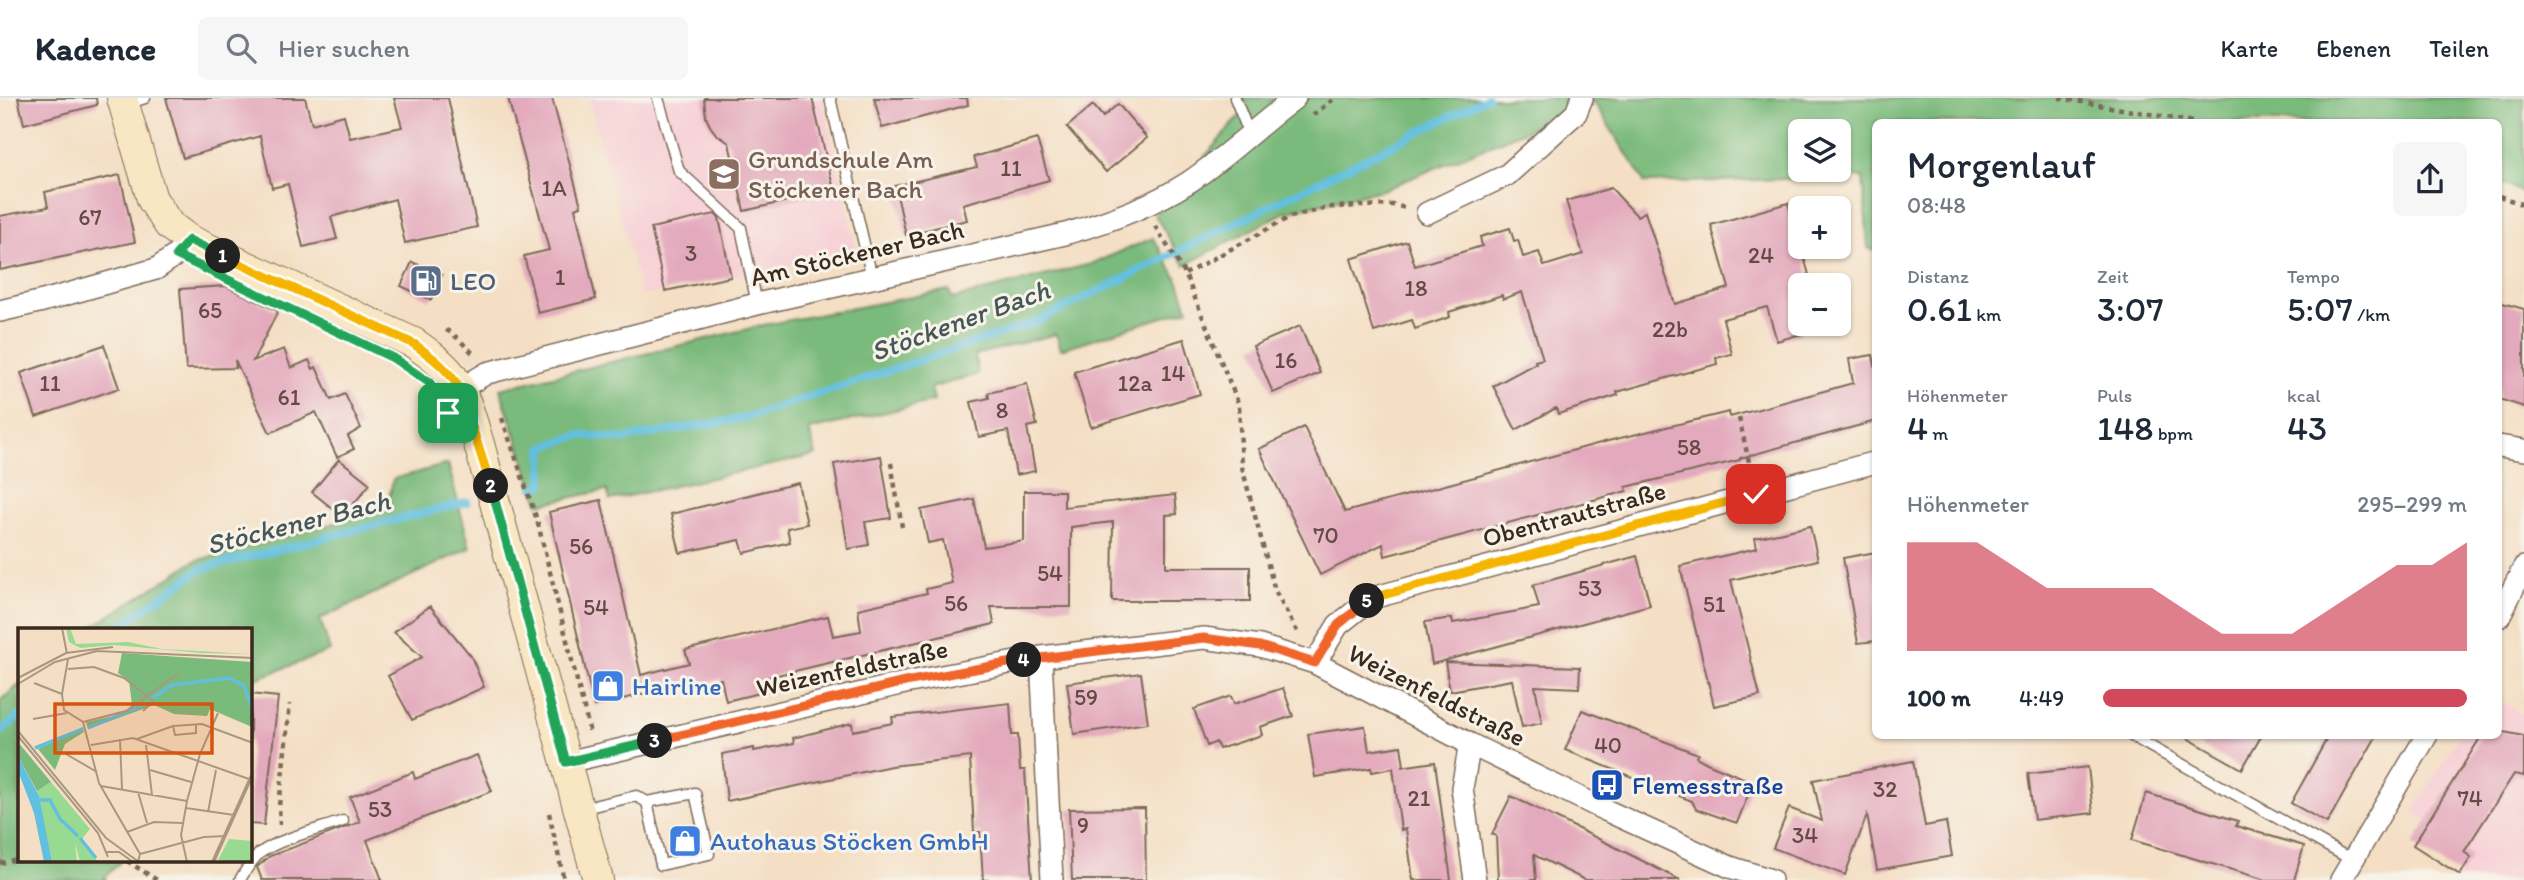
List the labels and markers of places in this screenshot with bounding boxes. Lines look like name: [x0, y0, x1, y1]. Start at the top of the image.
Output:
place label: Grundschule Am Stöckener Bach: [748, 143, 933, 205]
school or university icon: Grundschule Am Stöckener Bach: [705, 155, 743, 193]
pin: 1: [206, 238, 241, 274]
fuel station icon: LEO: [407, 262, 445, 300]
place label: LEO: [450, 265, 496, 297]
pin: [418, 383, 478, 443]
pin: [1726, 464, 1786, 524]
pin: 2: [474, 468, 508, 504]
pin: 5: [1350, 584, 1384, 618]
pin: 4: [1006, 642, 1042, 678]
shop icon: Hairline: [589, 667, 627, 705]
place label: Hairline: [632, 670, 722, 702]
pin: 3: [638, 724, 672, 758]
bus stop icon: Flemesstraße: [1588, 766, 1626, 804]
place label: Flemesstraße: [1632, 769, 1784, 801]
shop icon: Autohaus Stöcken GmbH: [666, 822, 704, 860]
place label: Autohaus Stöcken GmbH: [710, 825, 989, 857]

